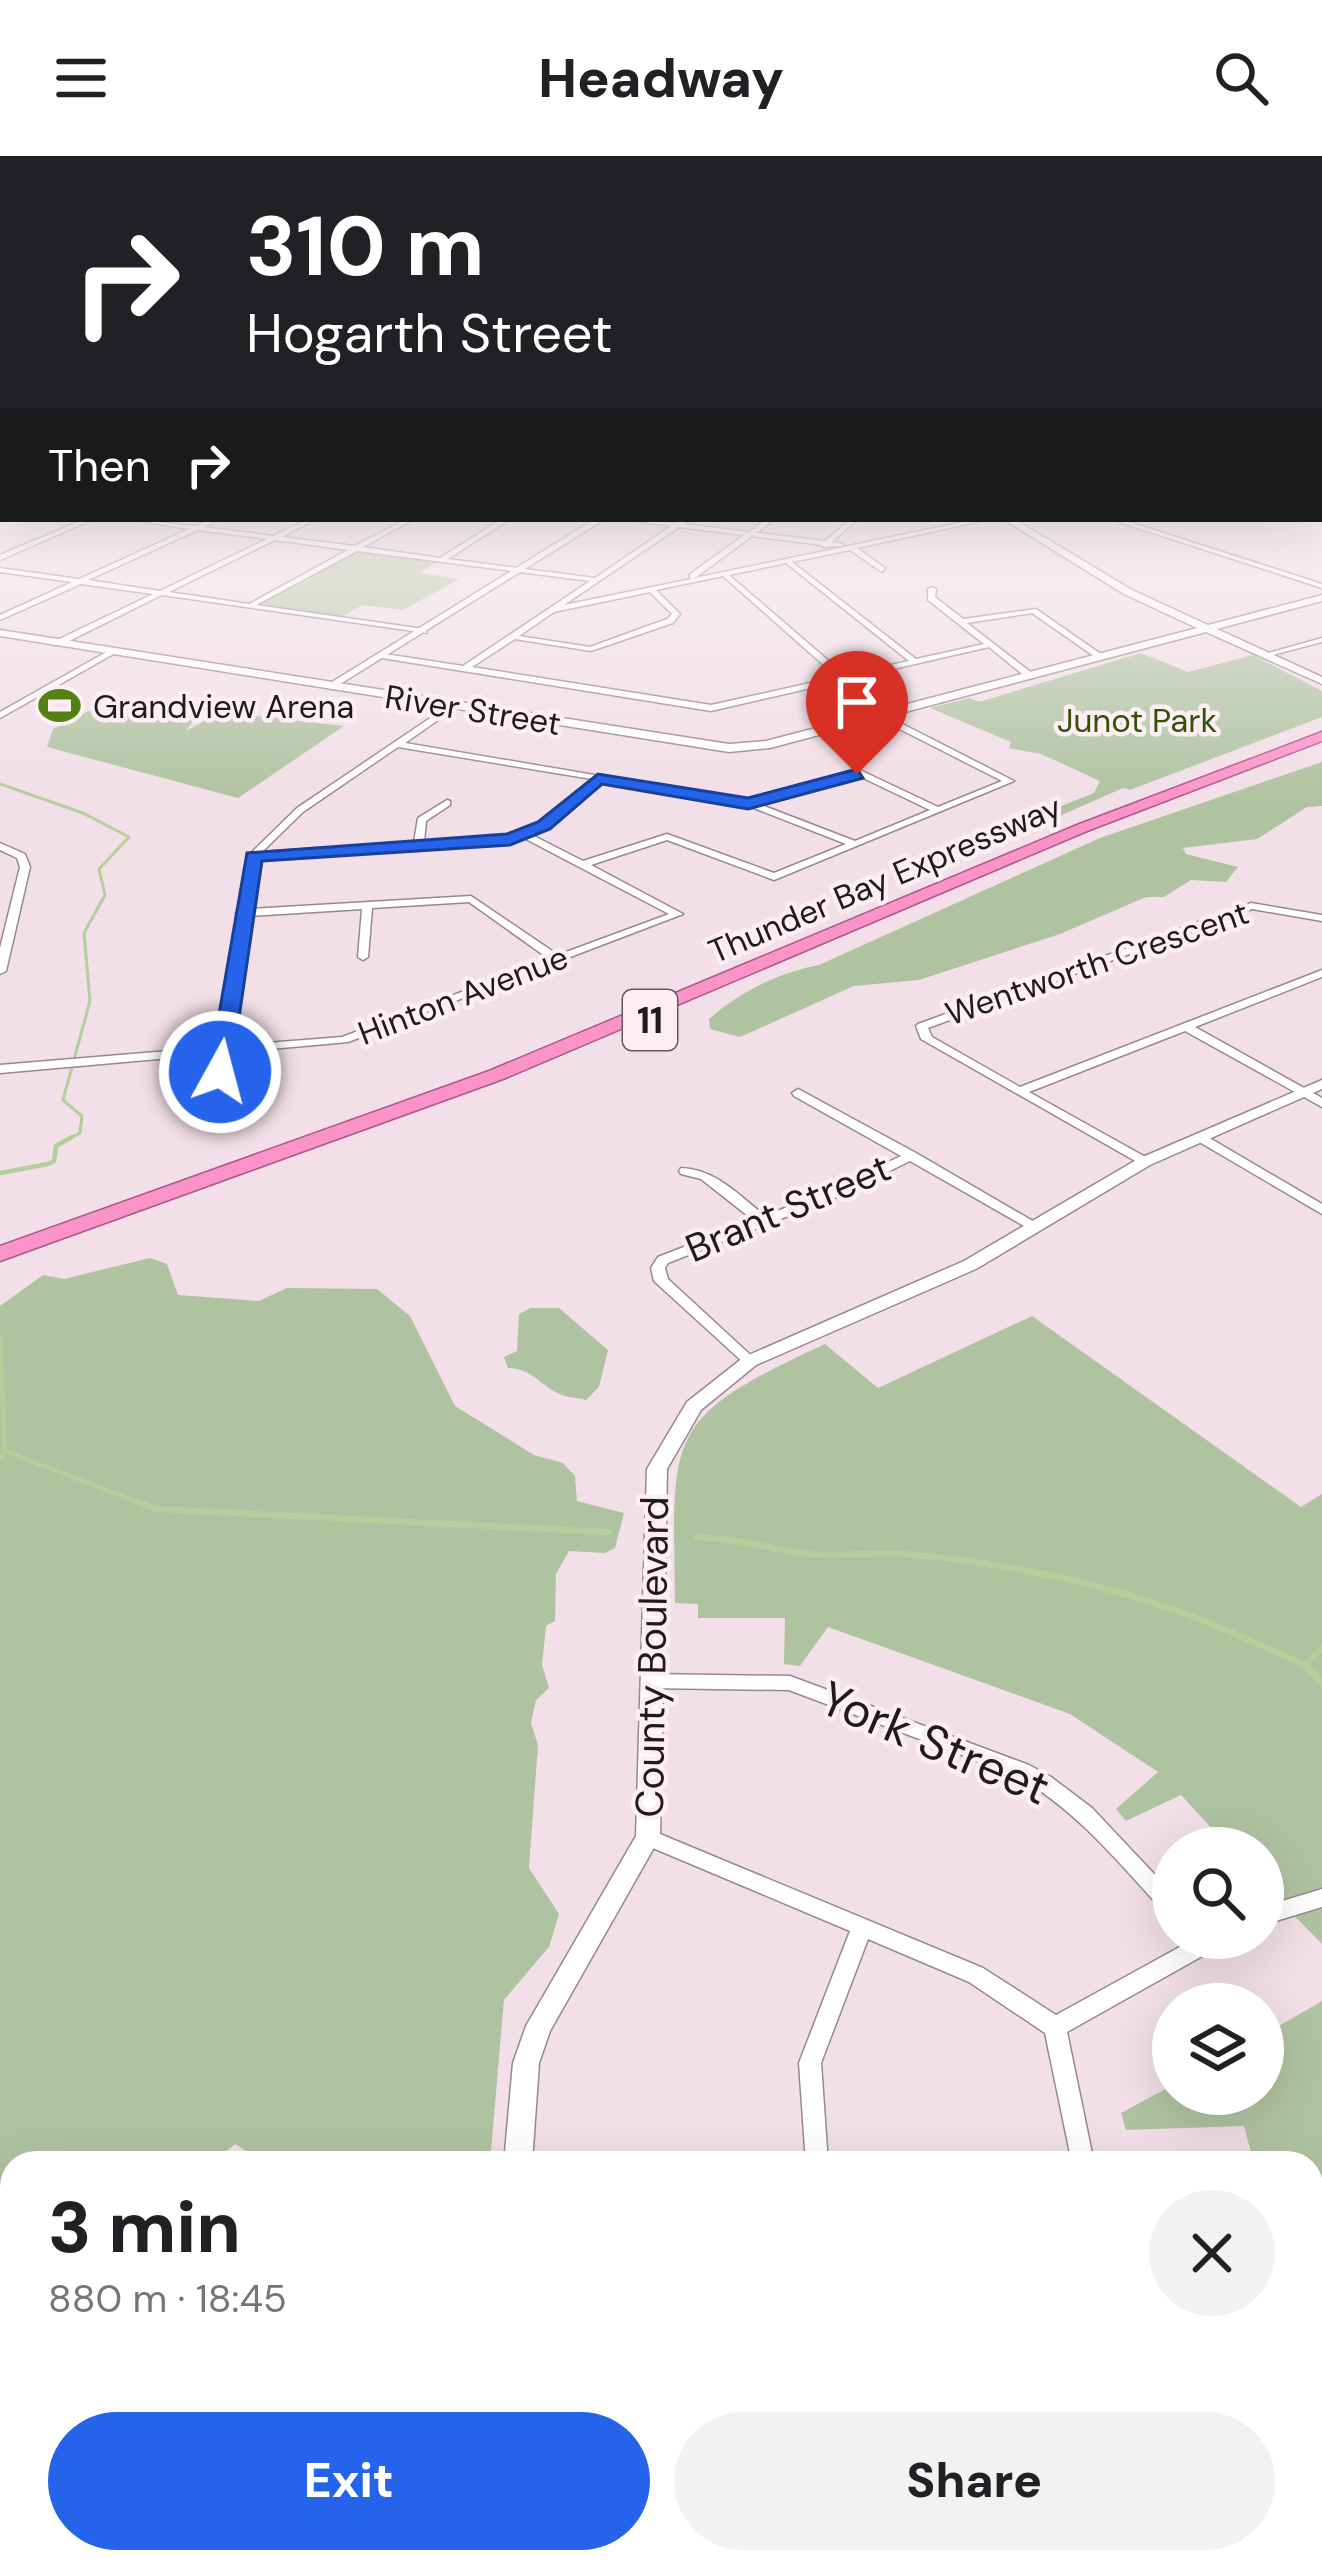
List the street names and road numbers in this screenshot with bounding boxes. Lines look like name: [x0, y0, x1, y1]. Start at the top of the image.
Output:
street label: River Street: [382, 675, 564, 745]
street label: Thunder Bay Expressway: [702, 785, 1068, 973]
street label: Wentworth Crescent: [940, 891, 1254, 1035]
street label: Hinton Avenue: [352, 935, 574, 1055]
road number: 11: [623, 990, 677, 1050]
street label: Brant Street: [678, 1142, 898, 1274]
street label: County Boulevard: [624, 1496, 680, 1818]
street label: York Street: [811, 1667, 1059, 1819]

